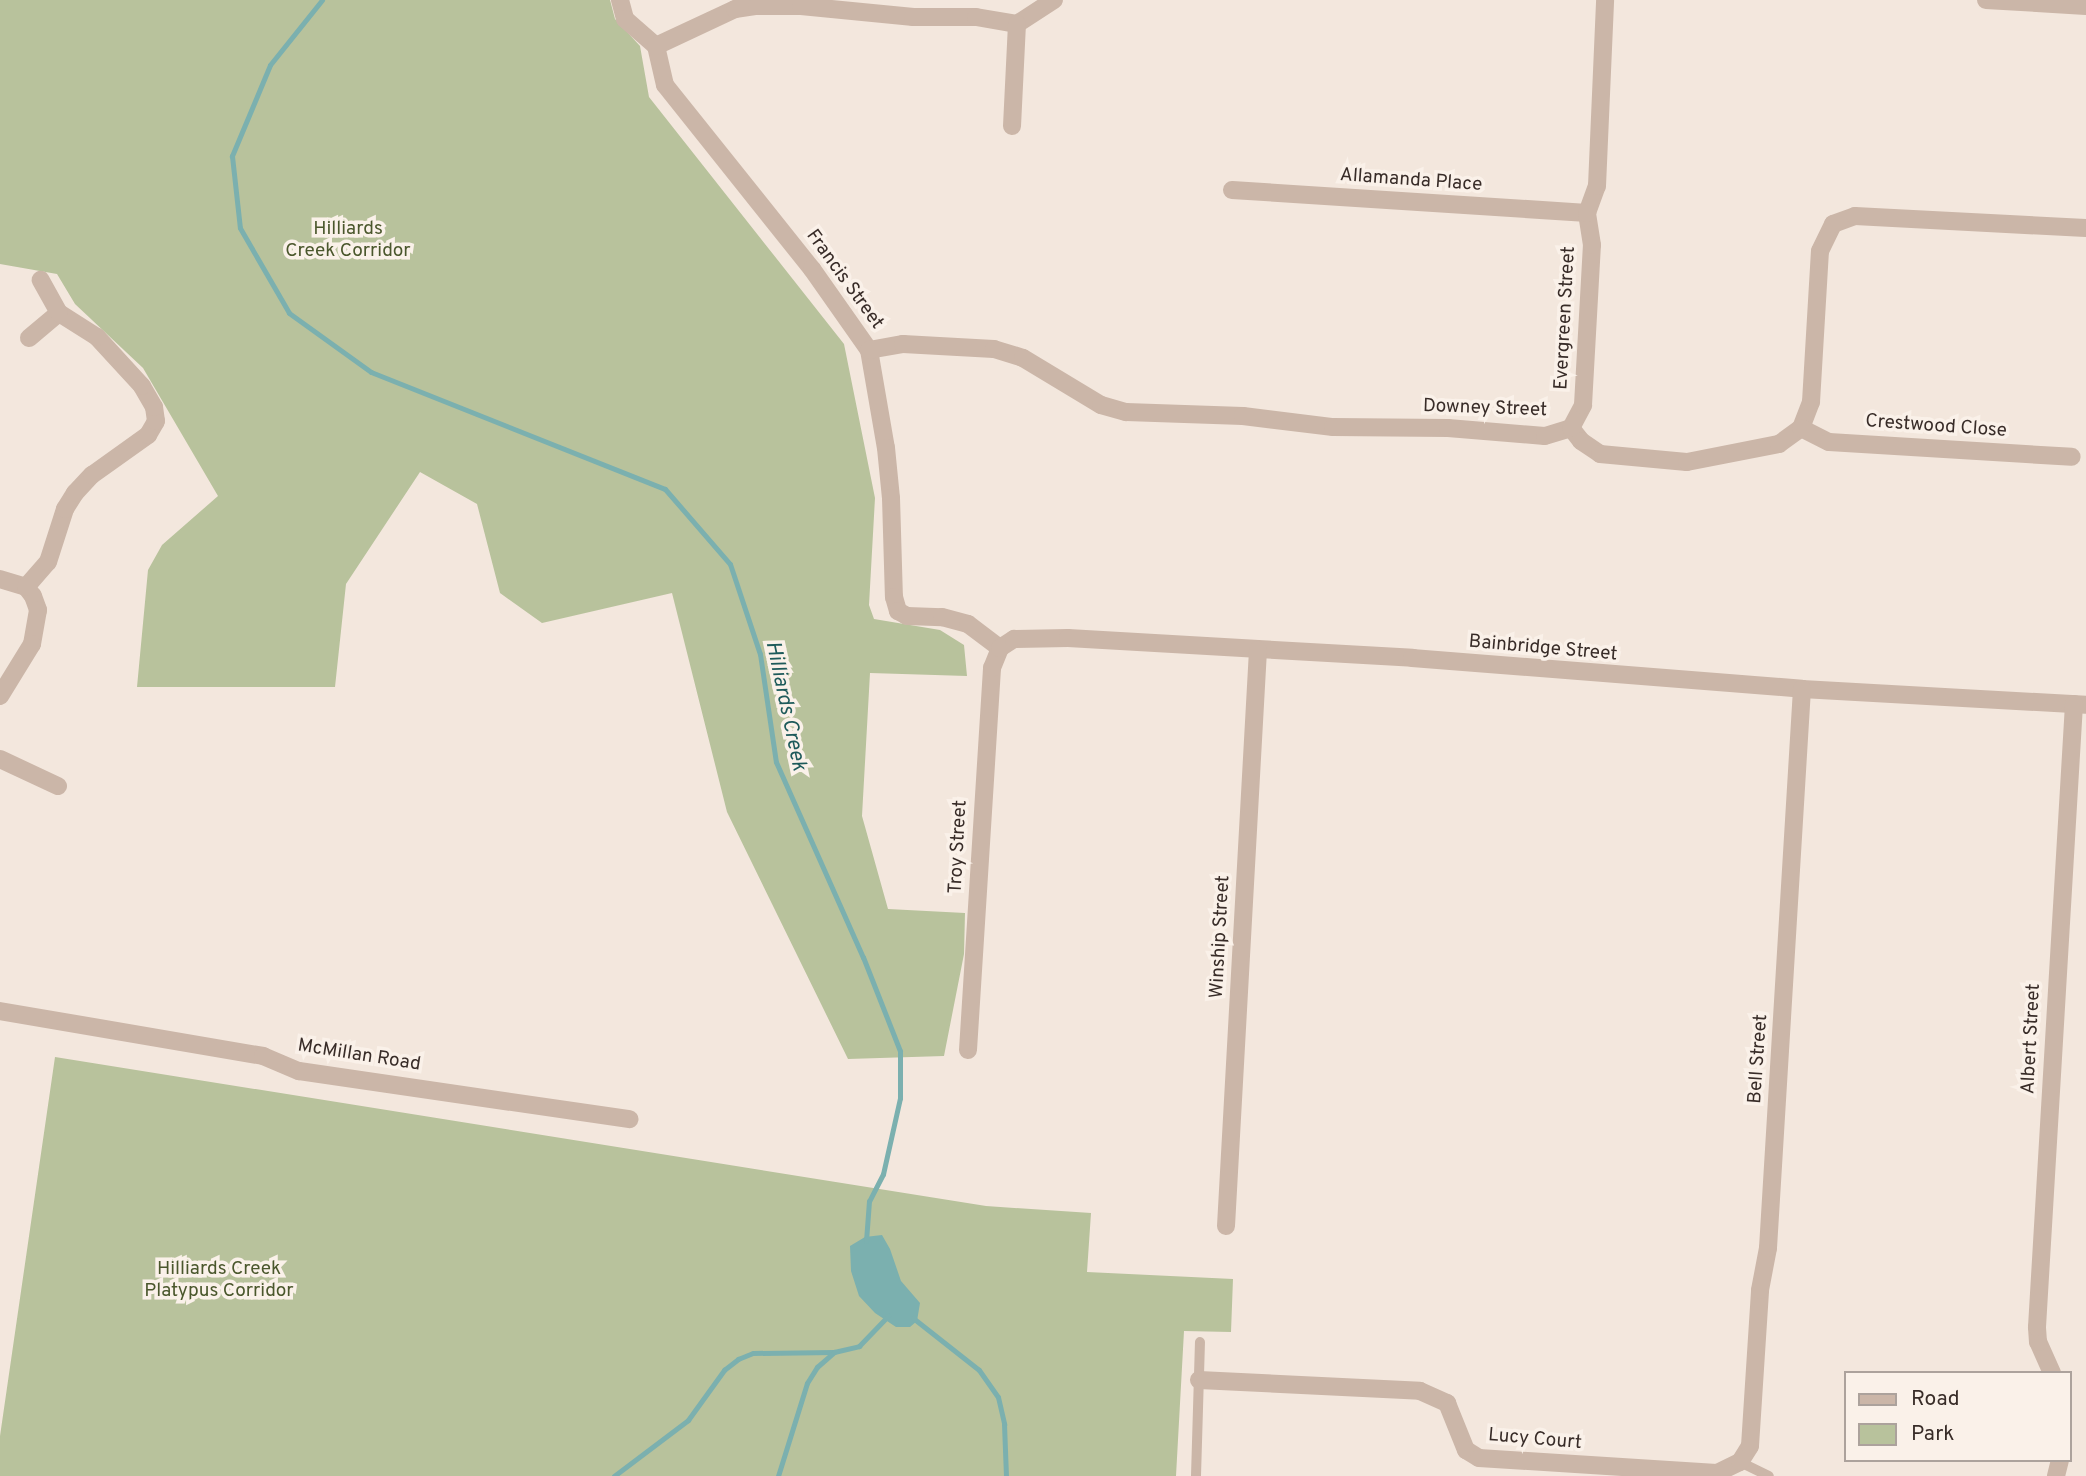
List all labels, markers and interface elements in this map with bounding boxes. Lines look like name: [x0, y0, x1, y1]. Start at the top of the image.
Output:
street label: Allamanda Place: [1339, 165, 1483, 197]
park label: Hilliards Creek Corridor: [285, 219, 411, 263]
street label: Francis Street: [800, 226, 888, 334]
street label: Evergreen Street: [1551, 246, 1581, 390]
street label: Downey Street: [1422, 395, 1548, 423]
street label: Crestwood Close: [1864, 411, 2008, 443]
street label: Bainbridge Street: [1468, 631, 1618, 667]
water label: Hilliards Creek: [759, 639, 811, 773]
street label: Troy Street: [945, 800, 973, 894]
street label: Winship Street: [1206, 875, 1236, 999]
street label: Albert Street: [2018, 983, 2046, 1095]
street label: Bell Street: [1745, 1014, 1773, 1104]
street label: McMillan Road: [296, 1035, 422, 1077]
park label: Hilliards Creek Platypus Corridor: [144, 1259, 294, 1303]
legend: [1844, 1371, 2072, 1462]
text: Road: [1911, 1386, 1960, 1413]
text: Park: [1911, 1421, 1954, 1448]
street label: Lucy Court: [1487, 1425, 1583, 1455]

